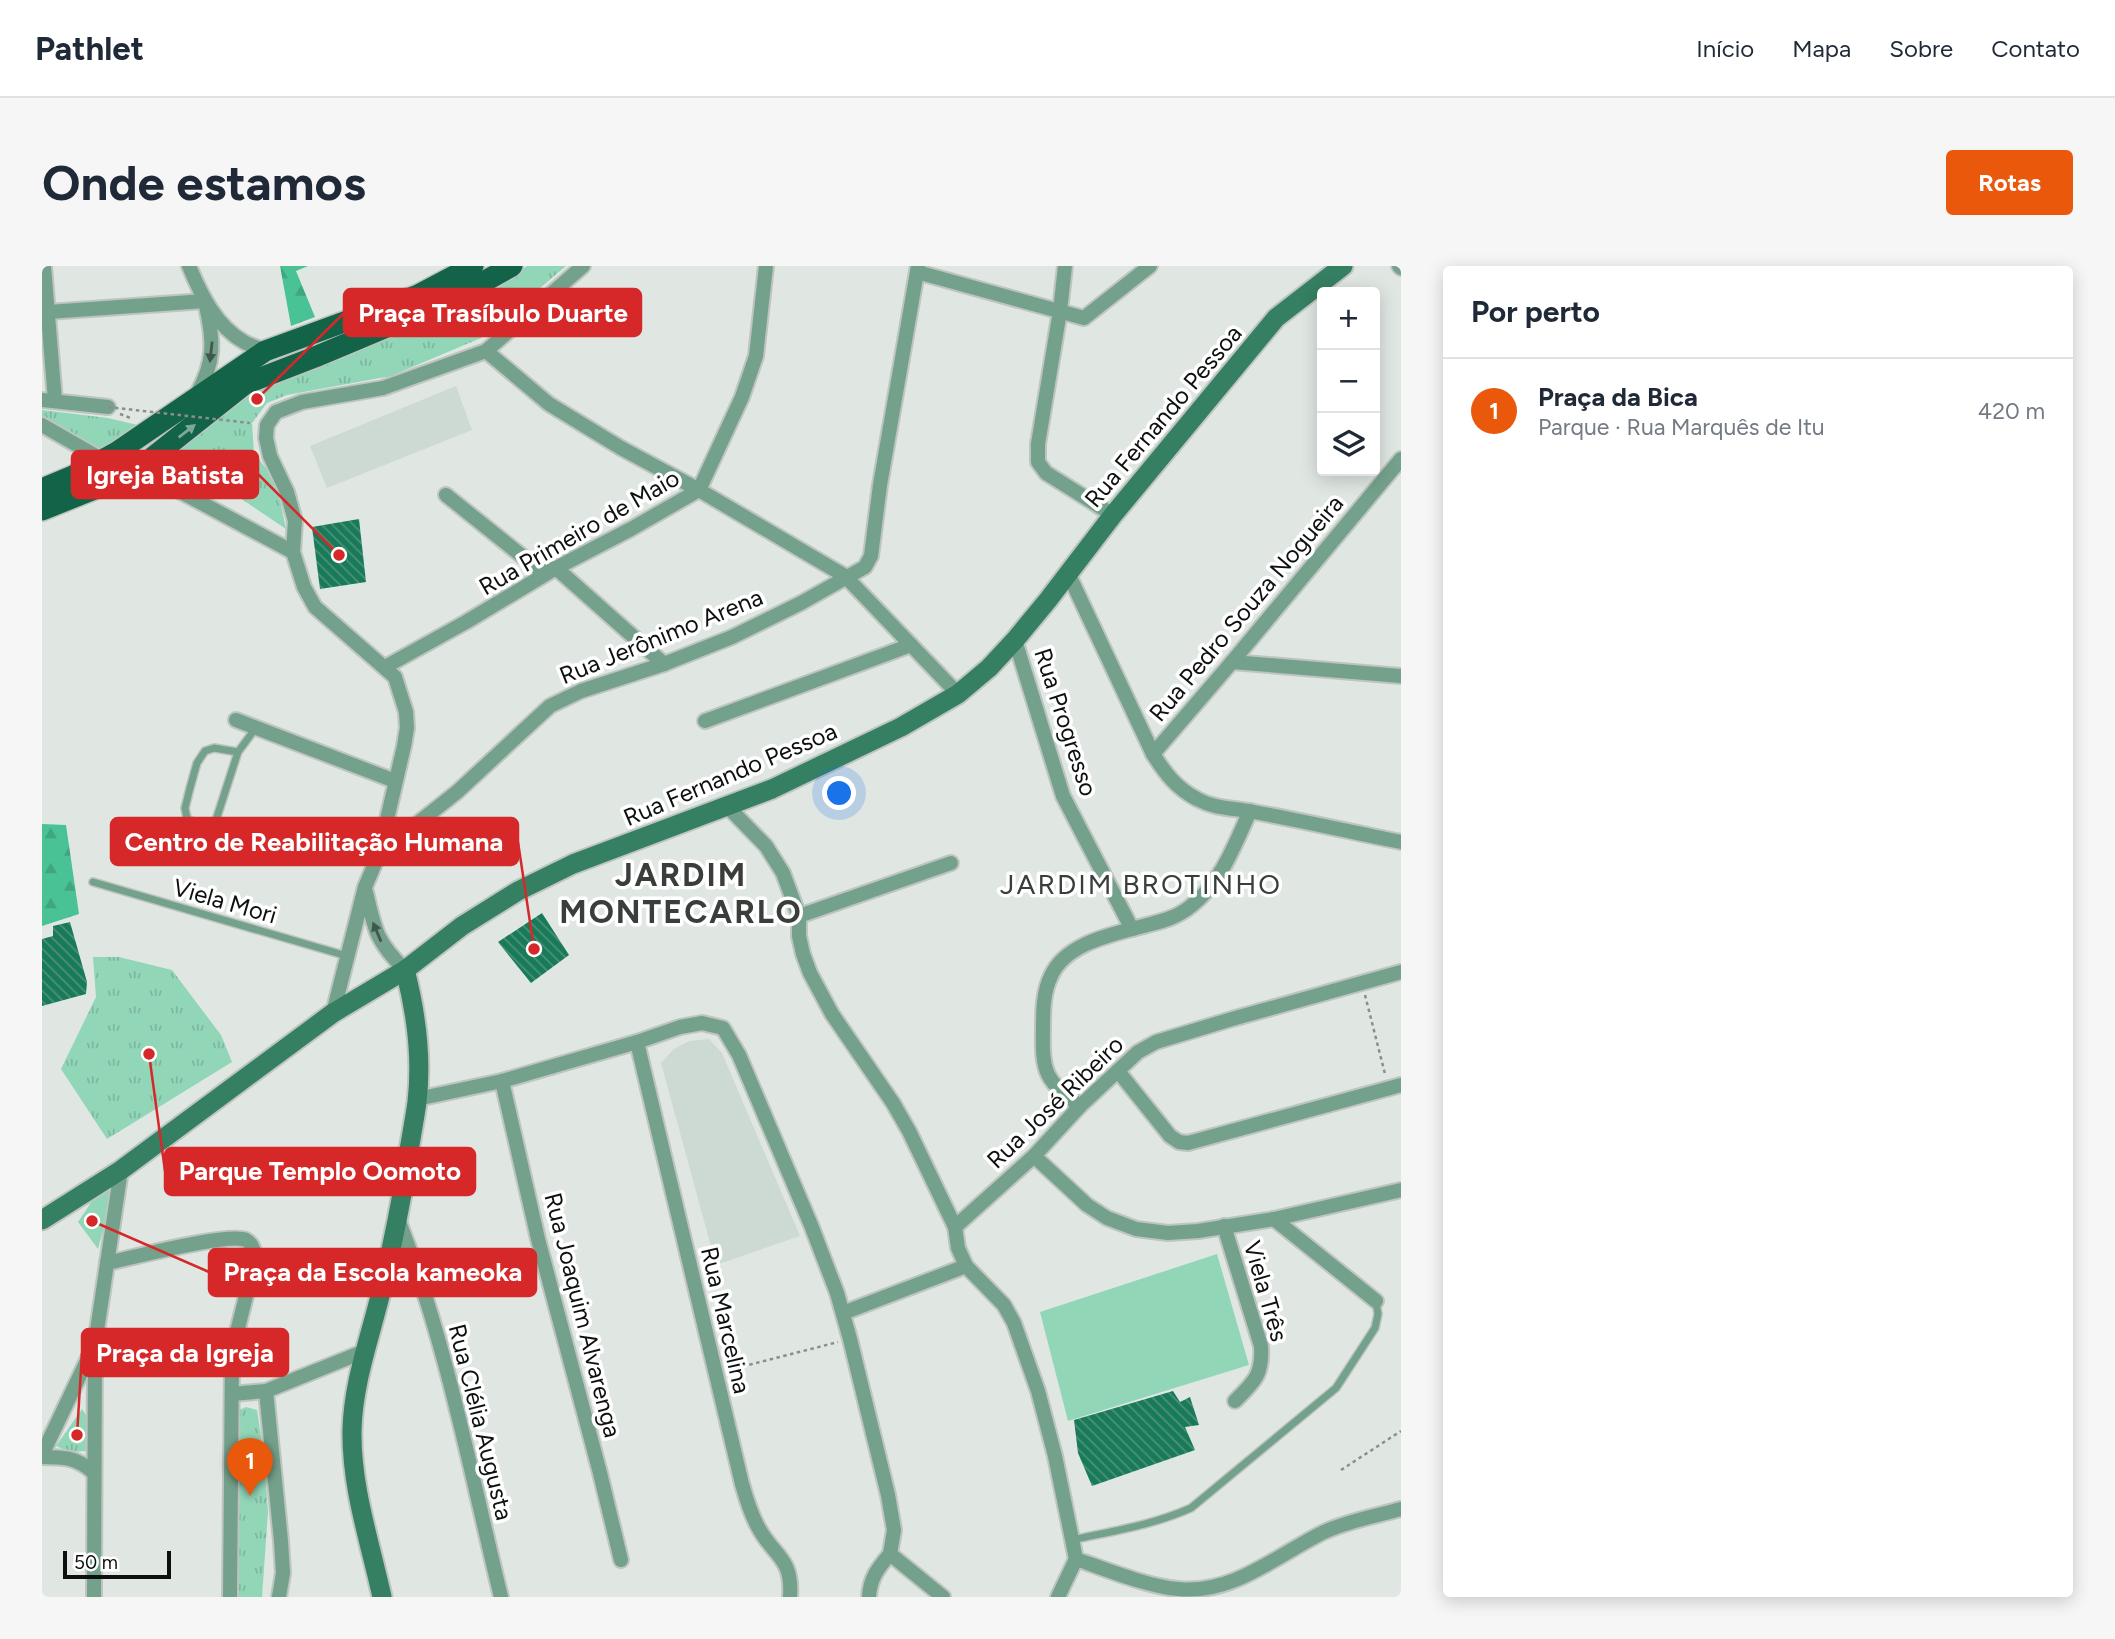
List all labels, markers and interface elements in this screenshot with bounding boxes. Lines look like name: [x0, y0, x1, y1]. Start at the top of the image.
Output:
text: Pathlet: [35, 29, 144, 68]
text: Início: [1696, 34, 1754, 63]
text: Mapa: [1792, 34, 1851, 63]
text: Sobre: [1889, 34, 1953, 63]
text: Contato: [1991, 34, 2080, 63]
button: Rotas: [1946, 150, 2073, 215]
text: Onde estamos: [42, 153, 366, 212]
map controls: [1317, 287, 1380, 476]
button: +: [1317, 287, 1380, 350]
callout: Praça Trasíbulo Duarte: [344, 289, 641, 336]
text: Por perto: [1471, 293, 1600, 330]
text: Praça Trasíbulo Duarte: [358, 297, 628, 329]
street label: Rua Fernando Pessoa: [1078, 319, 1248, 513]
one-way arrow: [206, 342, 217, 364]
button: −: [1317, 350, 1380, 413]
text: Praça da Bica: [1538, 381, 1698, 413]
text: 1: [1489, 397, 1499, 425]
text: 420 m: [1978, 397, 2045, 425]
button: layers: [1317, 413, 1380, 476]
text: Parque · Rua Marquês de Itu: [1538, 413, 1825, 441]
one-way arrow: [178, 425, 196, 439]
callout: Igreja Batista: [72, 451, 258, 498]
text: Igreja Batista: [86, 459, 244, 491]
street label: Rua Primeiro de Maio: [474, 463, 684, 601]
street label: Rua Pedro Souza Nogueira: [1143, 489, 1349, 727]
street label: Rua Jerônimo Arena: [555, 582, 767, 690]
street label: Rua Progresso: [1028, 644, 1104, 800]
street label: Rua Fernando Pessoa: [619, 716, 841, 832]
your location: [822, 776, 856, 810]
callout: Centro de Reabilitação Humana: [111, 818, 518, 865]
text: Centro de Reabilitação Humana: [125, 826, 503, 858]
district label: JARDIM MONTECARLO: [559, 856, 803, 931]
district label: JARDIM BROTINHO: [1000, 867, 1282, 901]
street label: Viela Mori: [170, 872, 280, 930]
one-way arrow: [371, 922, 382, 943]
street label: Rua José Ribeiro: [981, 1030, 1129, 1174]
callout: Parque Templo Oomoto: [165, 1148, 475, 1195]
text: Parque Templo Oomoto: [179, 1155, 461, 1187]
street label: Rua Joaquim Alvarenga: [539, 1190, 627, 1440]
street label: Viela Três: [1238, 1237, 1294, 1345]
street label: Rua Marcelina: [695, 1244, 757, 1396]
callout: Praça da Escola kameoka: [209, 1249, 536, 1296]
text: Praça da Escola kameoka: [224, 1256, 522, 1288]
street label: Rua Clélia Augusta: [443, 1321, 519, 1523]
callout: Praça da Igreja: [82, 1329, 288, 1376]
text: Praça da Igreja: [96, 1337, 274, 1369]
pin: 1: [227, 1438, 273, 1496]
scale bar: [63, 1548, 172, 1580]
text: 50 m: [74, 1551, 118, 1574]

